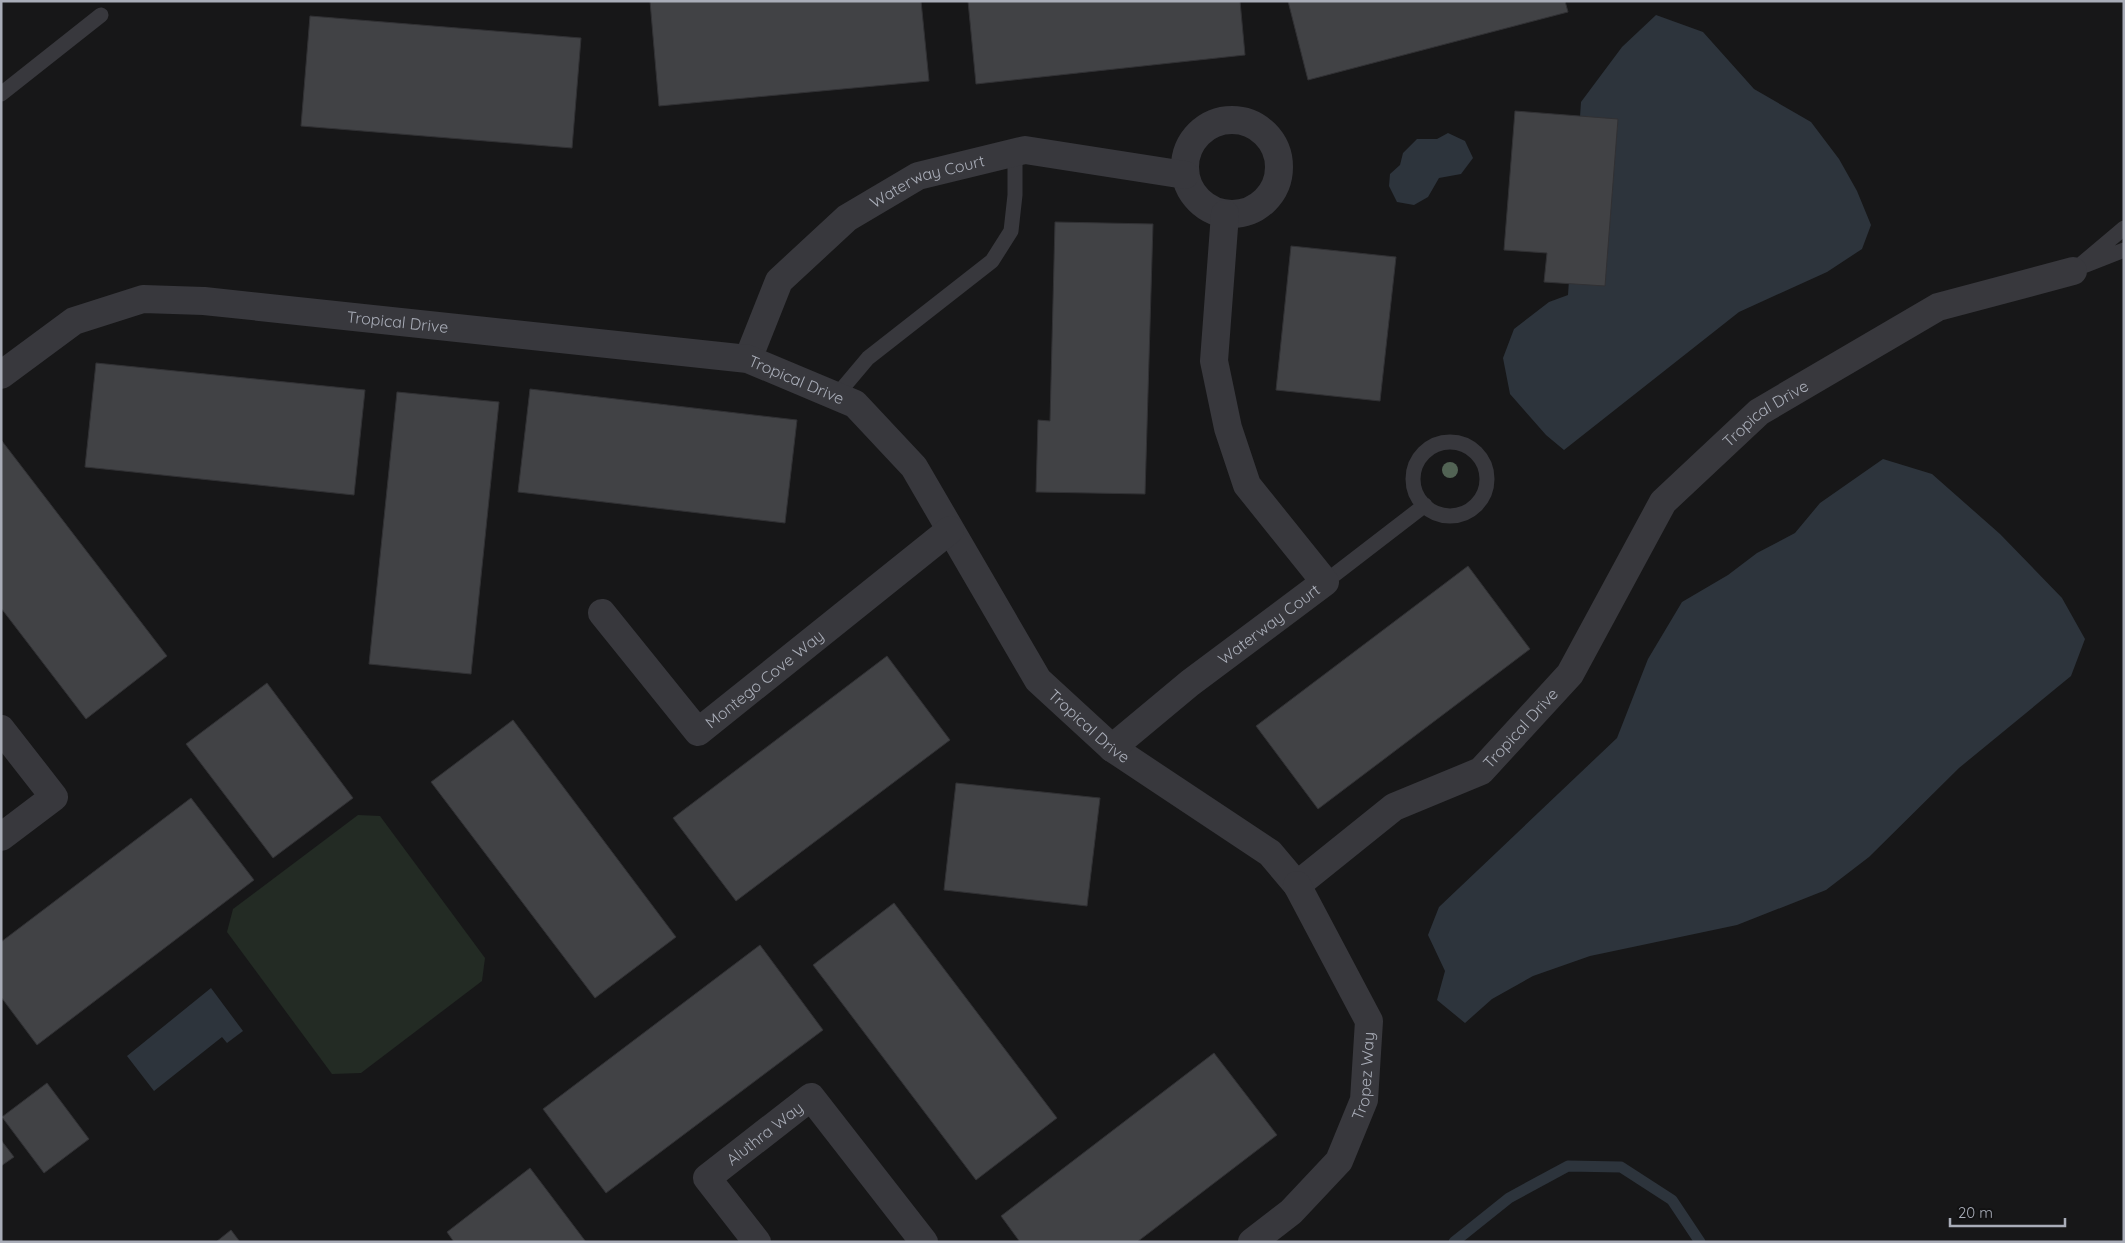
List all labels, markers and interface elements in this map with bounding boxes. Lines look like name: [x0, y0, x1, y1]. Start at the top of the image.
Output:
street label: Waterway Court: [866, 150, 987, 212]
street label: Tropical Drive: [346, 306, 449, 337]
street label: Tropical Drive: [746, 350, 847, 408]
street label: Tropical Drive: [1718, 375, 1812, 451]
street label: Waterway Court: [1214, 579, 1324, 669]
street label: Montego Cove Way: [701, 625, 828, 732]
street label: Tropical Drive: [1478, 684, 1562, 773]
street label: Tropical Drive: [1044, 685, 1134, 767]
street label: Tropez Way: [1347, 1031, 1378, 1123]
street label: Aluthra Way: [722, 1097, 807, 1169]
scale bar: [1950, 1196, 2065, 1228]
text: 20 m: [1958, 1203, 1993, 1222]

